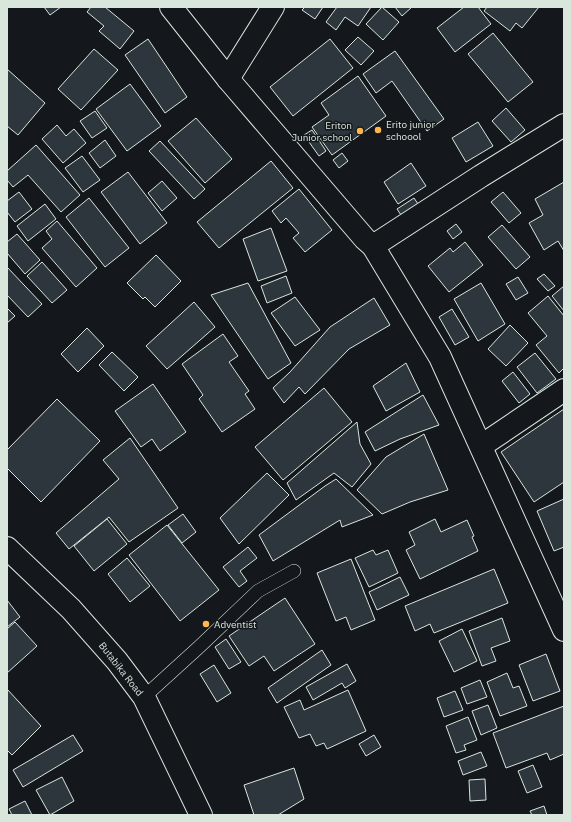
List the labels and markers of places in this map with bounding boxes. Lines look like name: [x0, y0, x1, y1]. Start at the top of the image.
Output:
place label: Erito junior schoool: [386, 118, 435, 143]
place label: Eriton Junior school: [292, 119, 352, 144]
marker: Erito junior schoool: [373, 125, 383, 135]
marker: Eriton Junior school: [355, 126, 365, 136]
place label: Adventist: [214, 618, 257, 631]
marker: Adventist: [201, 619, 211, 629]

